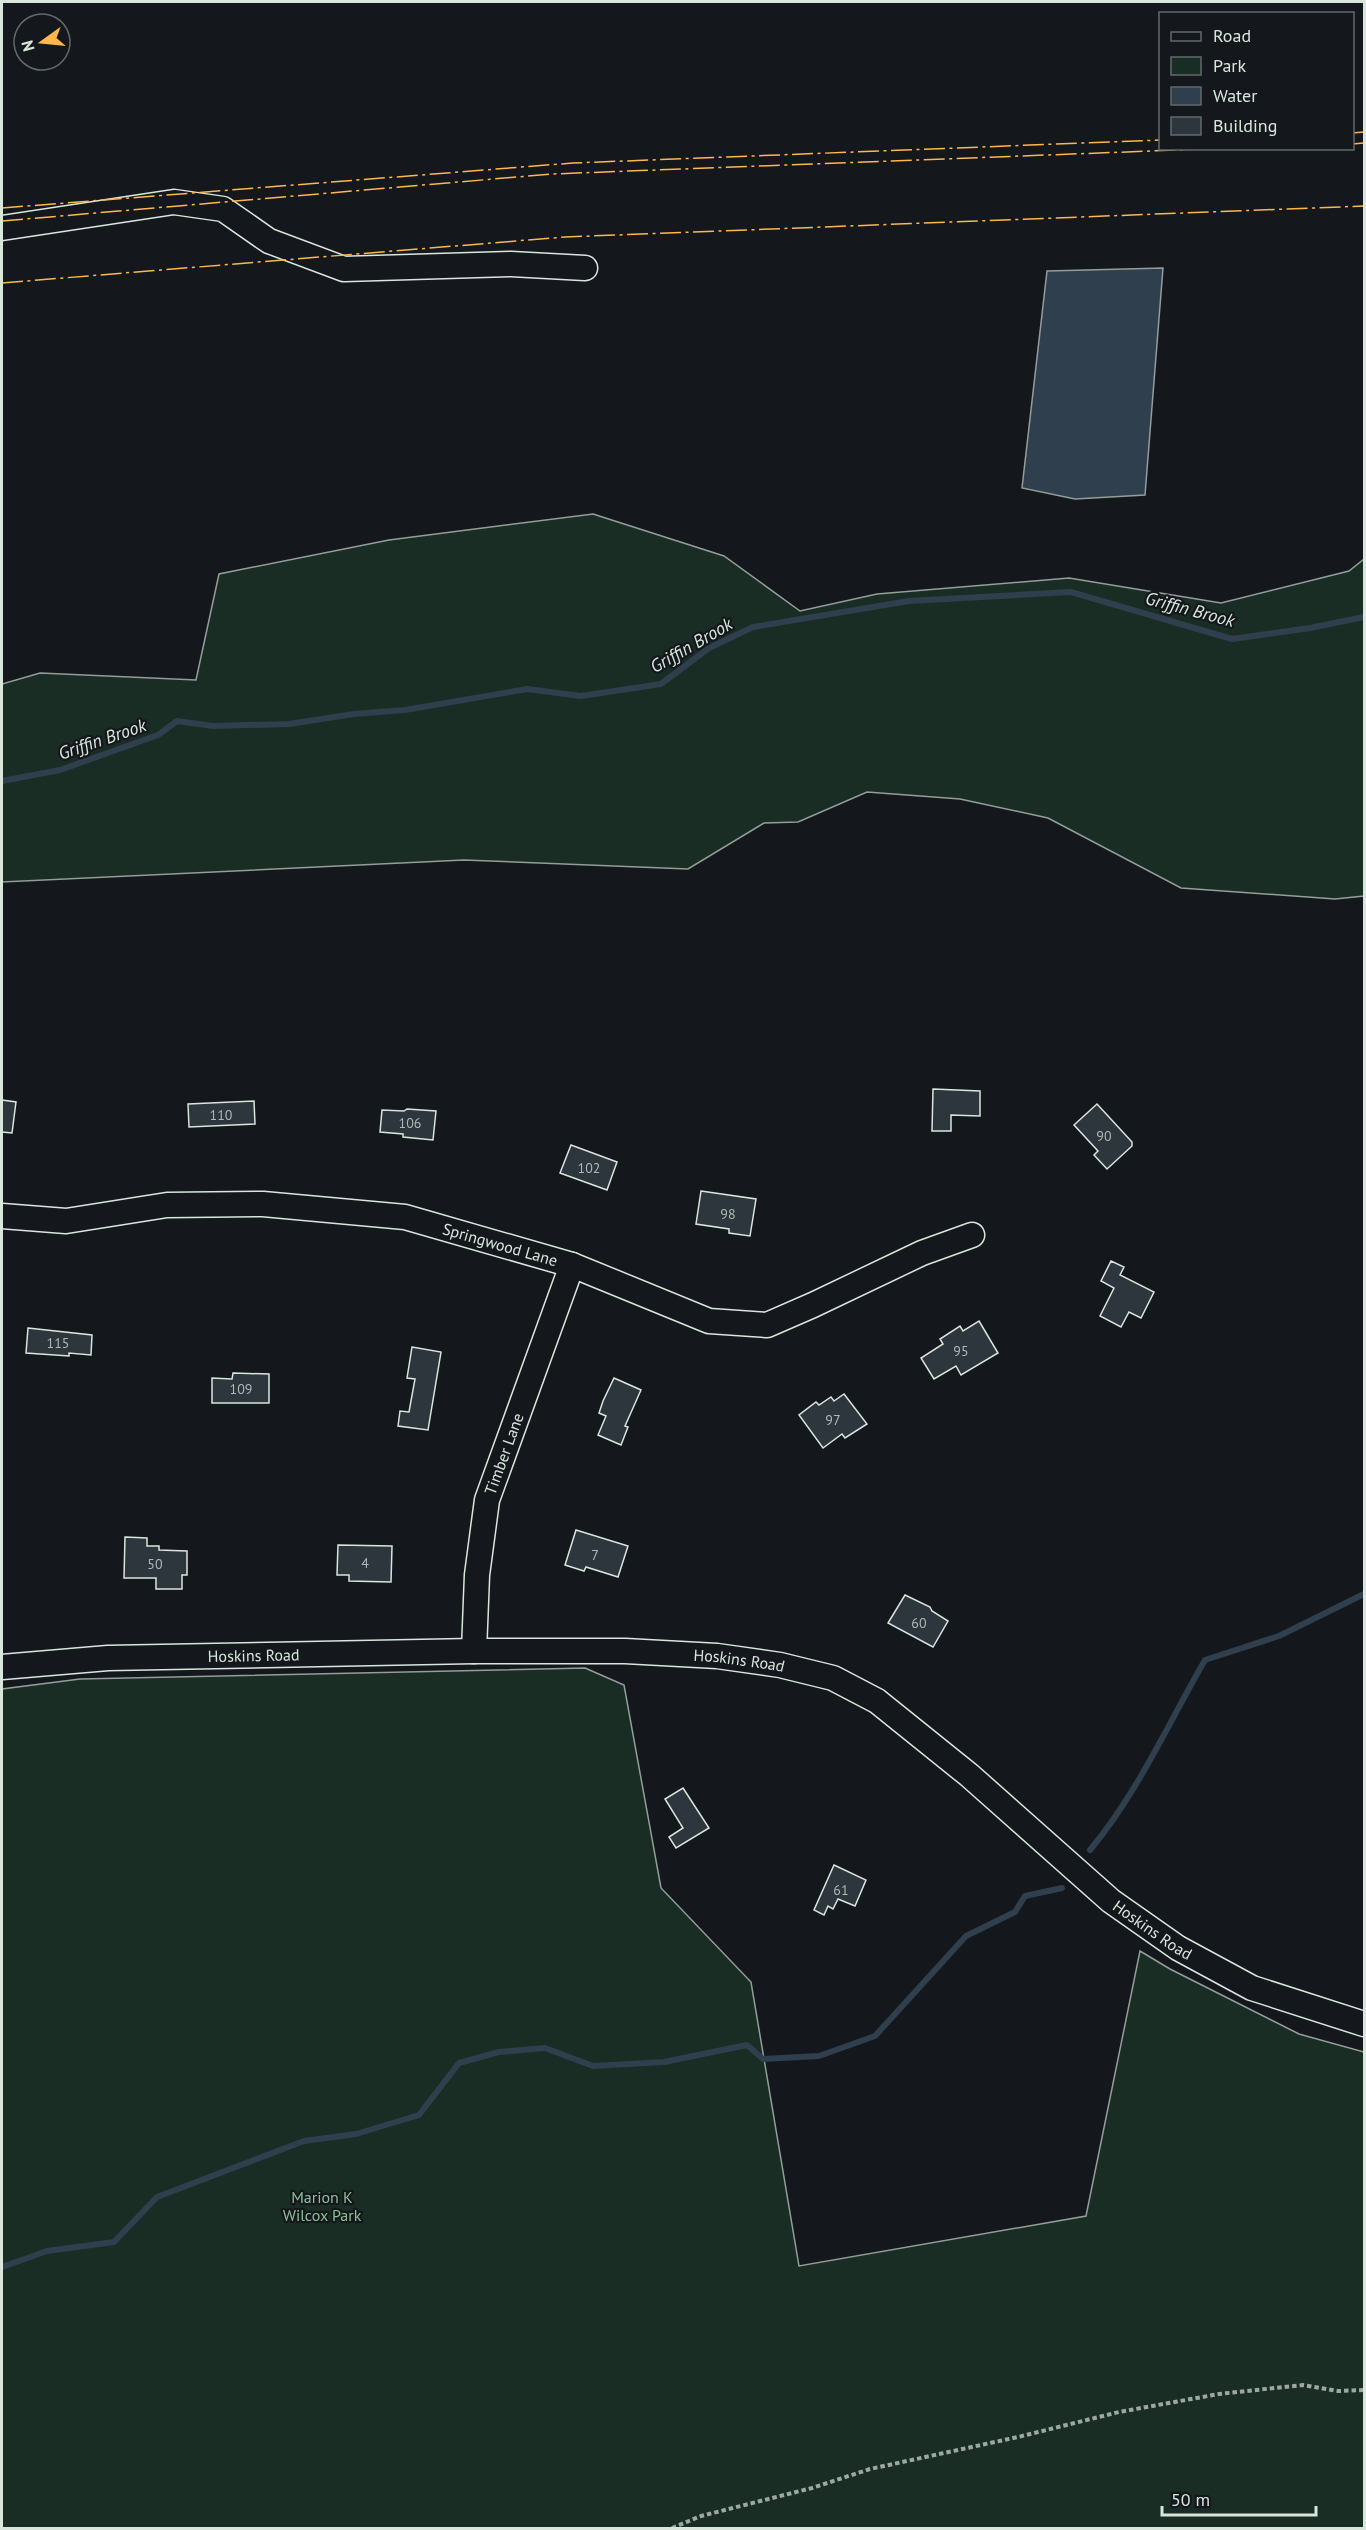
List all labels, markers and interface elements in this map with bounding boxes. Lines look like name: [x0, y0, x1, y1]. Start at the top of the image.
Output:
north arrow: [12, 12, 72, 72]
legend: [1159, 12, 1354, 150]
text: Road: [1213, 24, 1251, 47]
text: N: [16, 38, 39, 54]
text: Park: [1213, 54, 1246, 77]
text: Water: [1213, 84, 1257, 107]
text: Building: [1213, 114, 1277, 137]
water label: Griffin Brook: [1143, 586, 1238, 632]
water label: Griffin Brook: [646, 612, 737, 678]
water label: Griffin Brook: [55, 713, 150, 765]
house number: 110: [210, 1106, 233, 1124]
house number: 106: [399, 1114, 421, 1132]
house number: 90: [1096, 1127, 1112, 1145]
house number: 102: [578, 1159, 600, 1177]
house number: 98: [720, 1205, 736, 1223]
street label: Springwood Lane: [440, 1218, 560, 1270]
house number: 115: [47, 1334, 69, 1352]
house number: 95: [953, 1342, 969, 1360]
house number: 109: [230, 1380, 252, 1398]
street label: Timber Lane: [480, 1410, 528, 1497]
house number: 97: [825, 1411, 841, 1429]
house number: 7: [591, 1546, 599, 1564]
house number: 4: [361, 1554, 369, 1572]
house number: 50: [147, 1555, 163, 1573]
house number: 60: [911, 1614, 927, 1632]
street label: Hoskins Road: [208, 1644, 300, 1666]
street label: Hoskins Road: [693, 1645, 787, 1676]
house number: 61: [833, 1881, 849, 1899]
street label: Hoskins Road: [1109, 1896, 1196, 1964]
park label: Marion K Wilcox Park: [283, 2187, 362, 2225]
scale bar: [1162, 2479, 1316, 2517]
text: 50 m: [1171, 2488, 1210, 2511]

